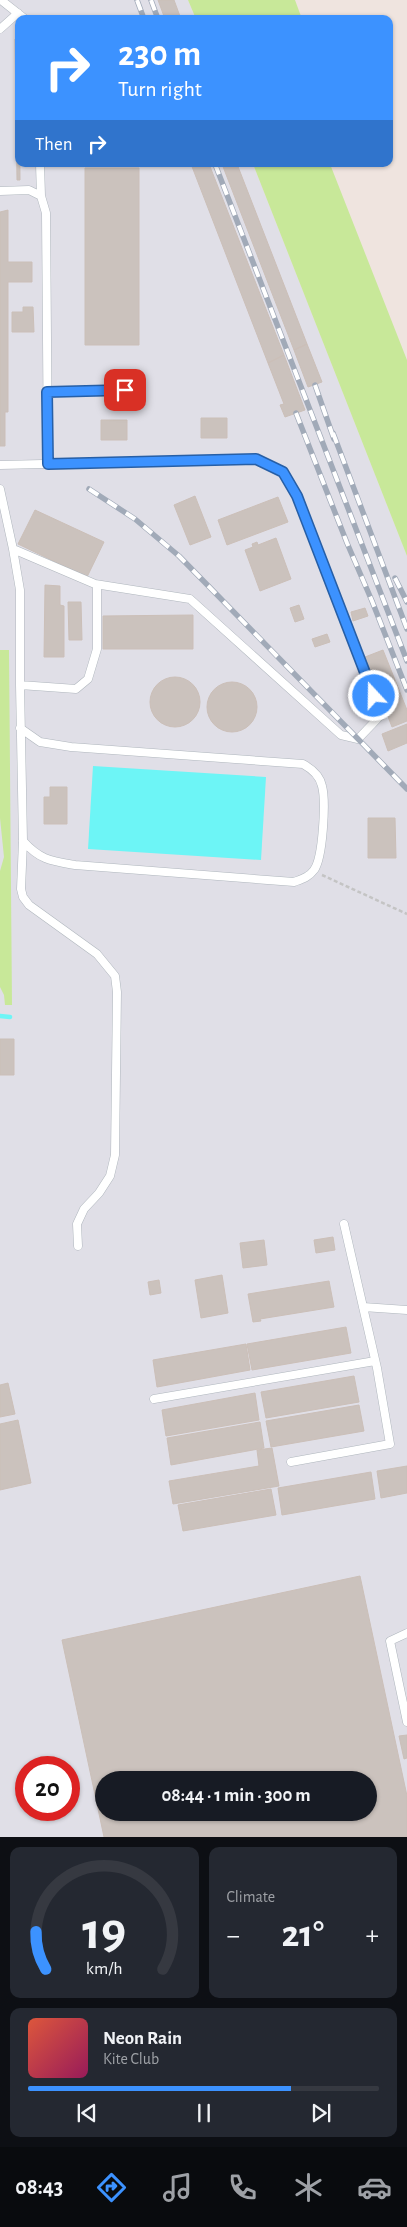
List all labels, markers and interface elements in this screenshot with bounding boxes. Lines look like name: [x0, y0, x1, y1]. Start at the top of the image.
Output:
icon: right: [35, 35, 100, 100]
text: 230 m: [118, 37, 201, 72]
text: Turn right: [118, 78, 202, 100]
icon: right: [83, 130, 111, 158]
text: Then: [35, 135, 73, 154]
pin: [104, 369, 146, 411]
icon: arrive: [111, 376, 139, 404]
position arrow: [347, 669, 399, 721]
speed limit sign: 20: [15, 1756, 80, 1821]
text: 08:44 · 1 min · 300 m: [161, 1786, 311, 1805]
text: Climate: [227, 1889, 275, 1905]
text: 19: [82, 1906, 126, 1958]
text: 21°: [281, 1916, 324, 1954]
text: −: [227, 1922, 240, 1950]
text: +: [366, 1922, 379, 1950]
text: km/h: [86, 1960, 123, 1978]
text: Neon Rain: [103, 2029, 182, 2048]
text: Kite Club: [103, 2051, 159, 2067]
icon: previous: [73, 2099, 101, 2127]
icon: pause: [190, 2099, 218, 2127]
icon: next: [307, 2099, 335, 2127]
icon: directions: [94, 2170, 129, 2205]
icon: music: [160, 2170, 195, 2205]
icon: phone: [225, 2170, 260, 2205]
icon: climate: [291, 2170, 326, 2205]
icon: car: [357, 2170, 392, 2205]
text: 08:43: [15, 2176, 63, 2198]

